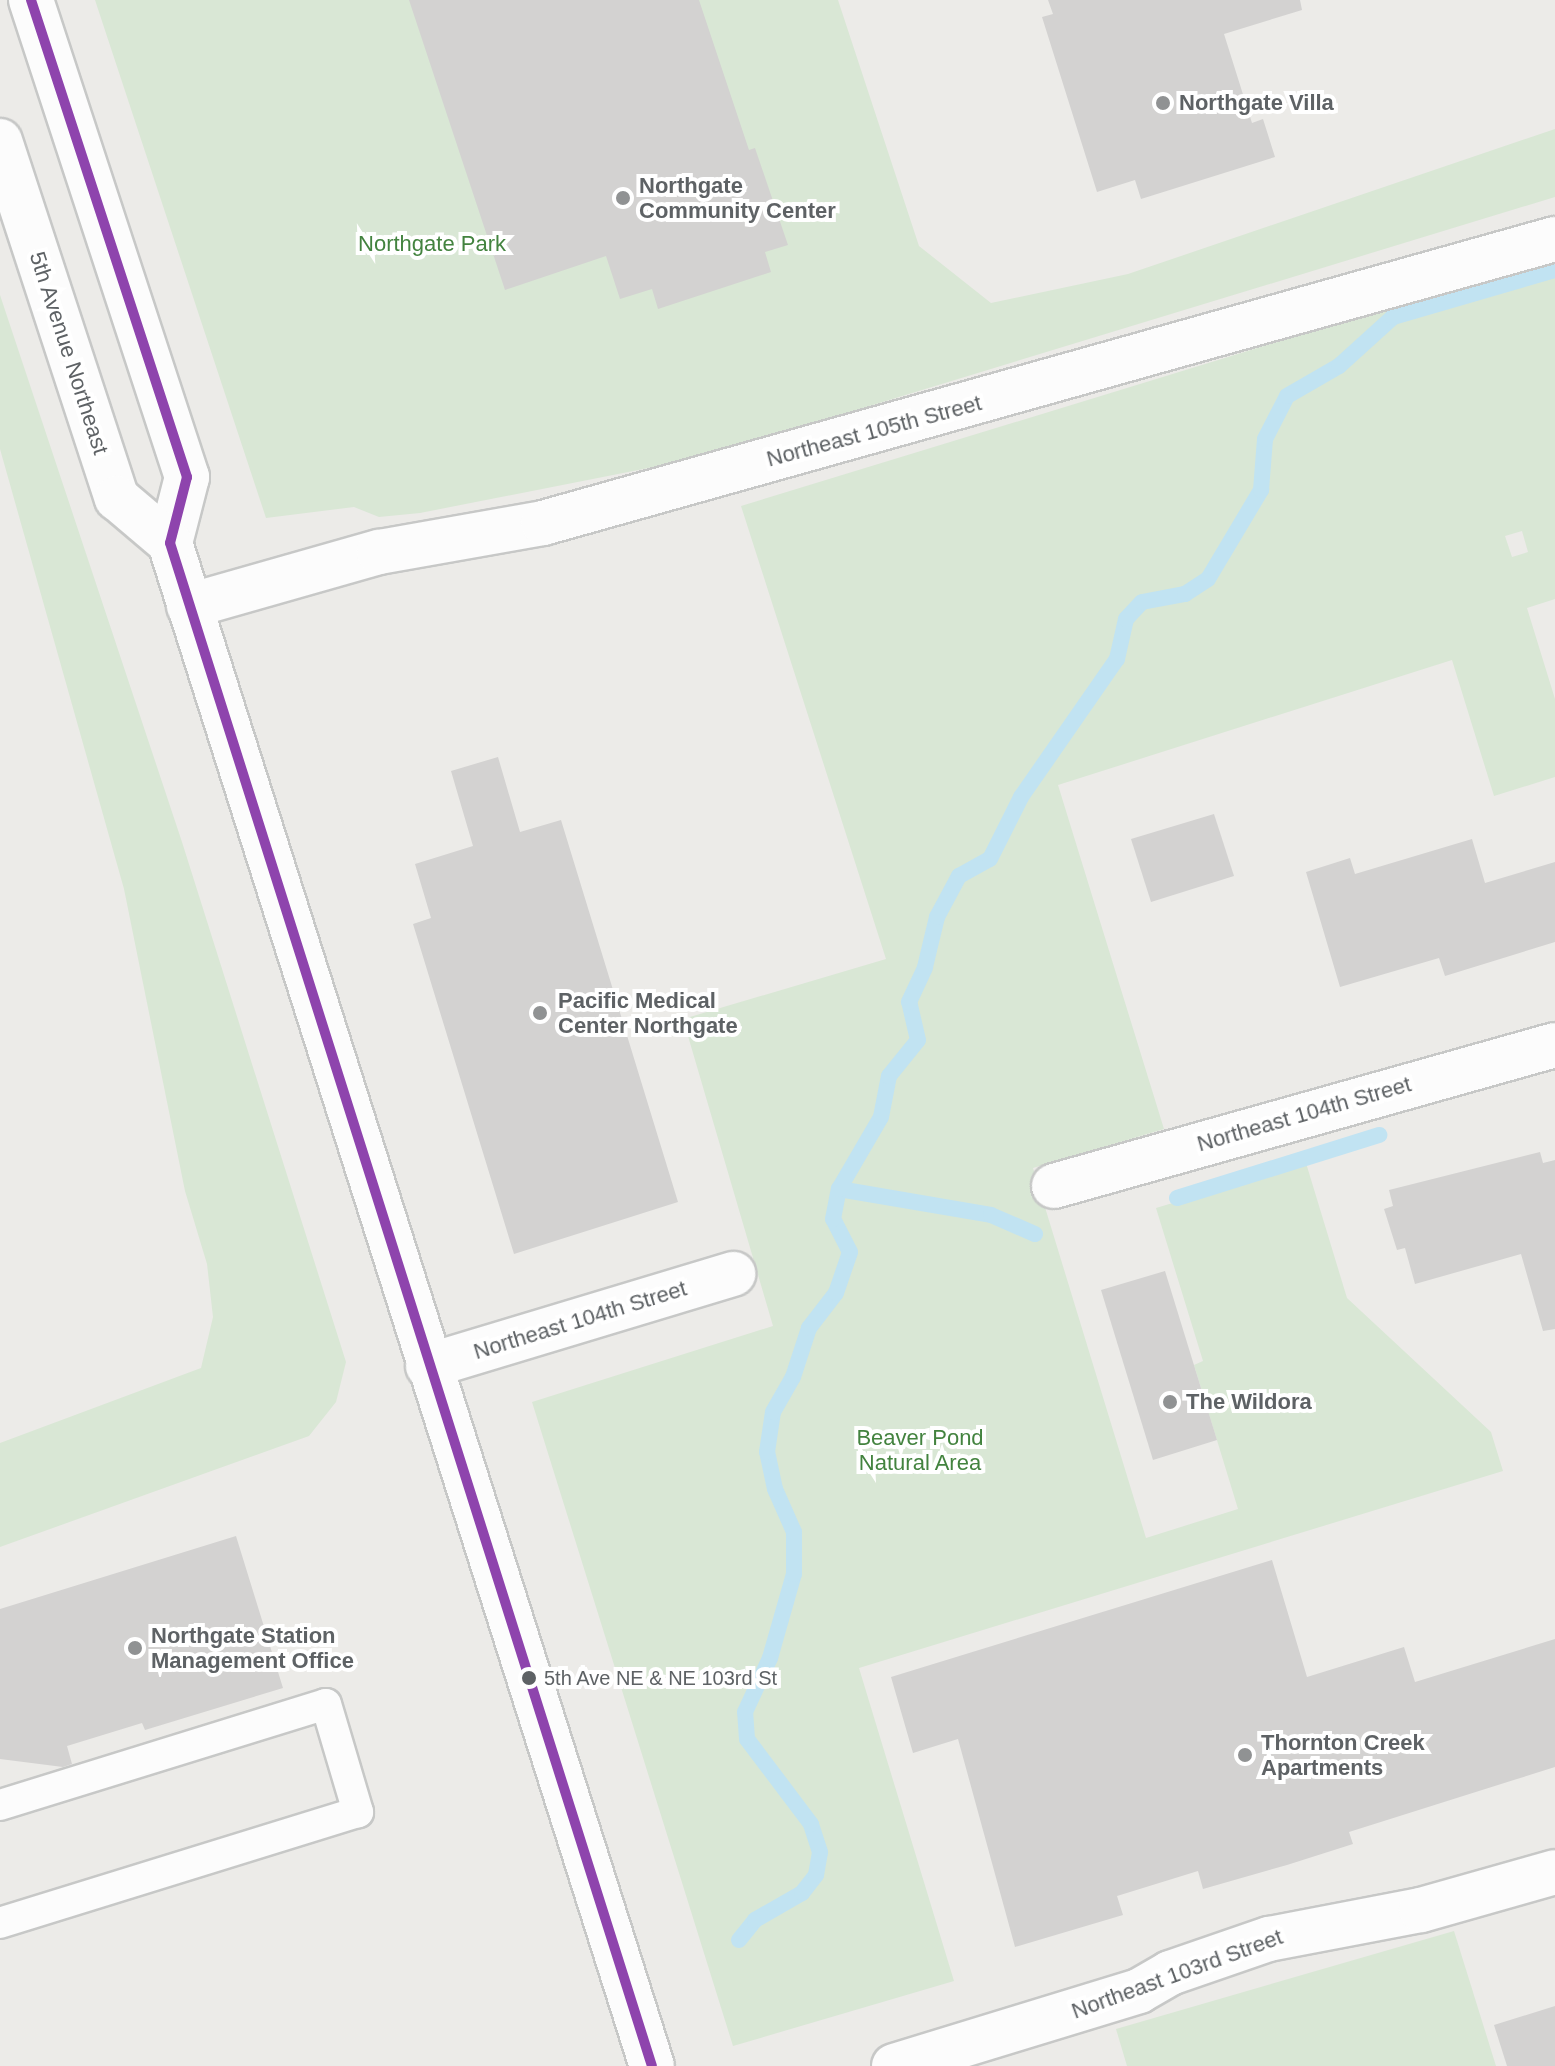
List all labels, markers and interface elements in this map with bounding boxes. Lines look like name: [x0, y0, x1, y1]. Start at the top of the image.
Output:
place label: Northgate Villa: [1179, 90, 1334, 116]
marker: Northgate Villa: [1154, 94, 1172, 112]
place label: Northgate Community Center: [639, 172, 836, 224]
marker: Northgate Community Center: [614, 189, 632, 207]
park label: Northgate Park: [358, 231, 506, 257]
street label: 5th Avenue Northeast: [24, 248, 114, 458]
street label: Northeast 105th Street: [764, 390, 984, 472]
place label: Pacific Medical Center Northgate: [558, 987, 738, 1038]
marker: Pacific Medical Center Northgate: [529, 1002, 551, 1024]
street label: Northeast 104th Street: [1194, 1071, 1414, 1157]
street label: Northeast 104th Street: [470, 1275, 690, 1365]
place label: The Wildora: [1186, 1389, 1312, 1415]
marker: The Wildora: [1161, 1393, 1179, 1411]
park label: Beaver Pond Natural Area: [856, 1424, 984, 1476]
place label: Northgate Station Management Office: [151, 1622, 354, 1674]
marker: Northgate Station Management Office: [126, 1639, 144, 1657]
place label: 5th Ave NE & NE 103rd St: [544, 1666, 778, 1690]
marker: 5th Ave NE & NE 103rd St: [521, 1670, 537, 1686]
place label: Thornton Creek Apartments: [1261, 1729, 1425, 1780]
marker: Thornton Creek Apartments: [1236, 1746, 1254, 1764]
street label: Northeast 103rd Street: [1068, 1924, 1286, 2024]

